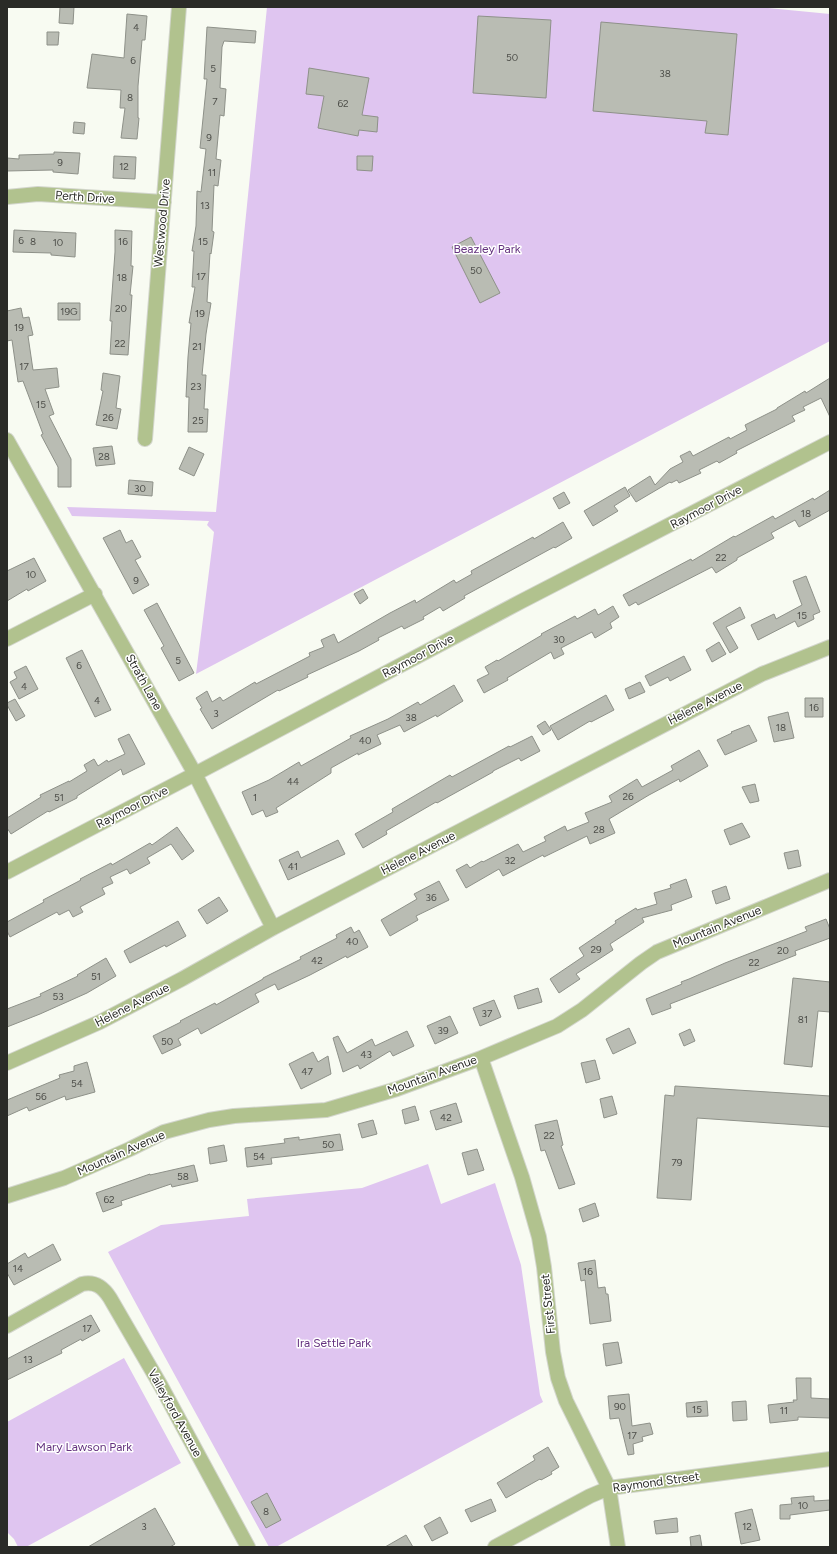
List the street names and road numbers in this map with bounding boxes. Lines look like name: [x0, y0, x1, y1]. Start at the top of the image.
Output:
street label: Westwood Drive: [151, 178, 173, 268]
street label: Perth Drive: [55, 188, 116, 206]
street label: Raymoor Drive: [668, 482, 744, 532]
street label: Raymoor Drive: [380, 631, 456, 681]
street label: Strath Lane: [123, 652, 165, 713]
street label: Helene Avenue: [665, 678, 745, 728]
street label: Raymoor Drive: [94, 783, 171, 831]
street label: Helene Avenue: [378, 828, 458, 878]
street label: Mountain Avenue: [671, 903, 764, 951]
street label: Helene Avenue: [92, 980, 172, 1030]
street label: Mountain Avenue: [385, 1052, 479, 1098]
street label: Mountain Avenue: [75, 1127, 167, 1179]
street label: First Street: [538, 1273, 558, 1335]
street label: Valleyford Avenue: [145, 1367, 205, 1460]
street label: Raymond Street: [612, 1469, 701, 1495]

